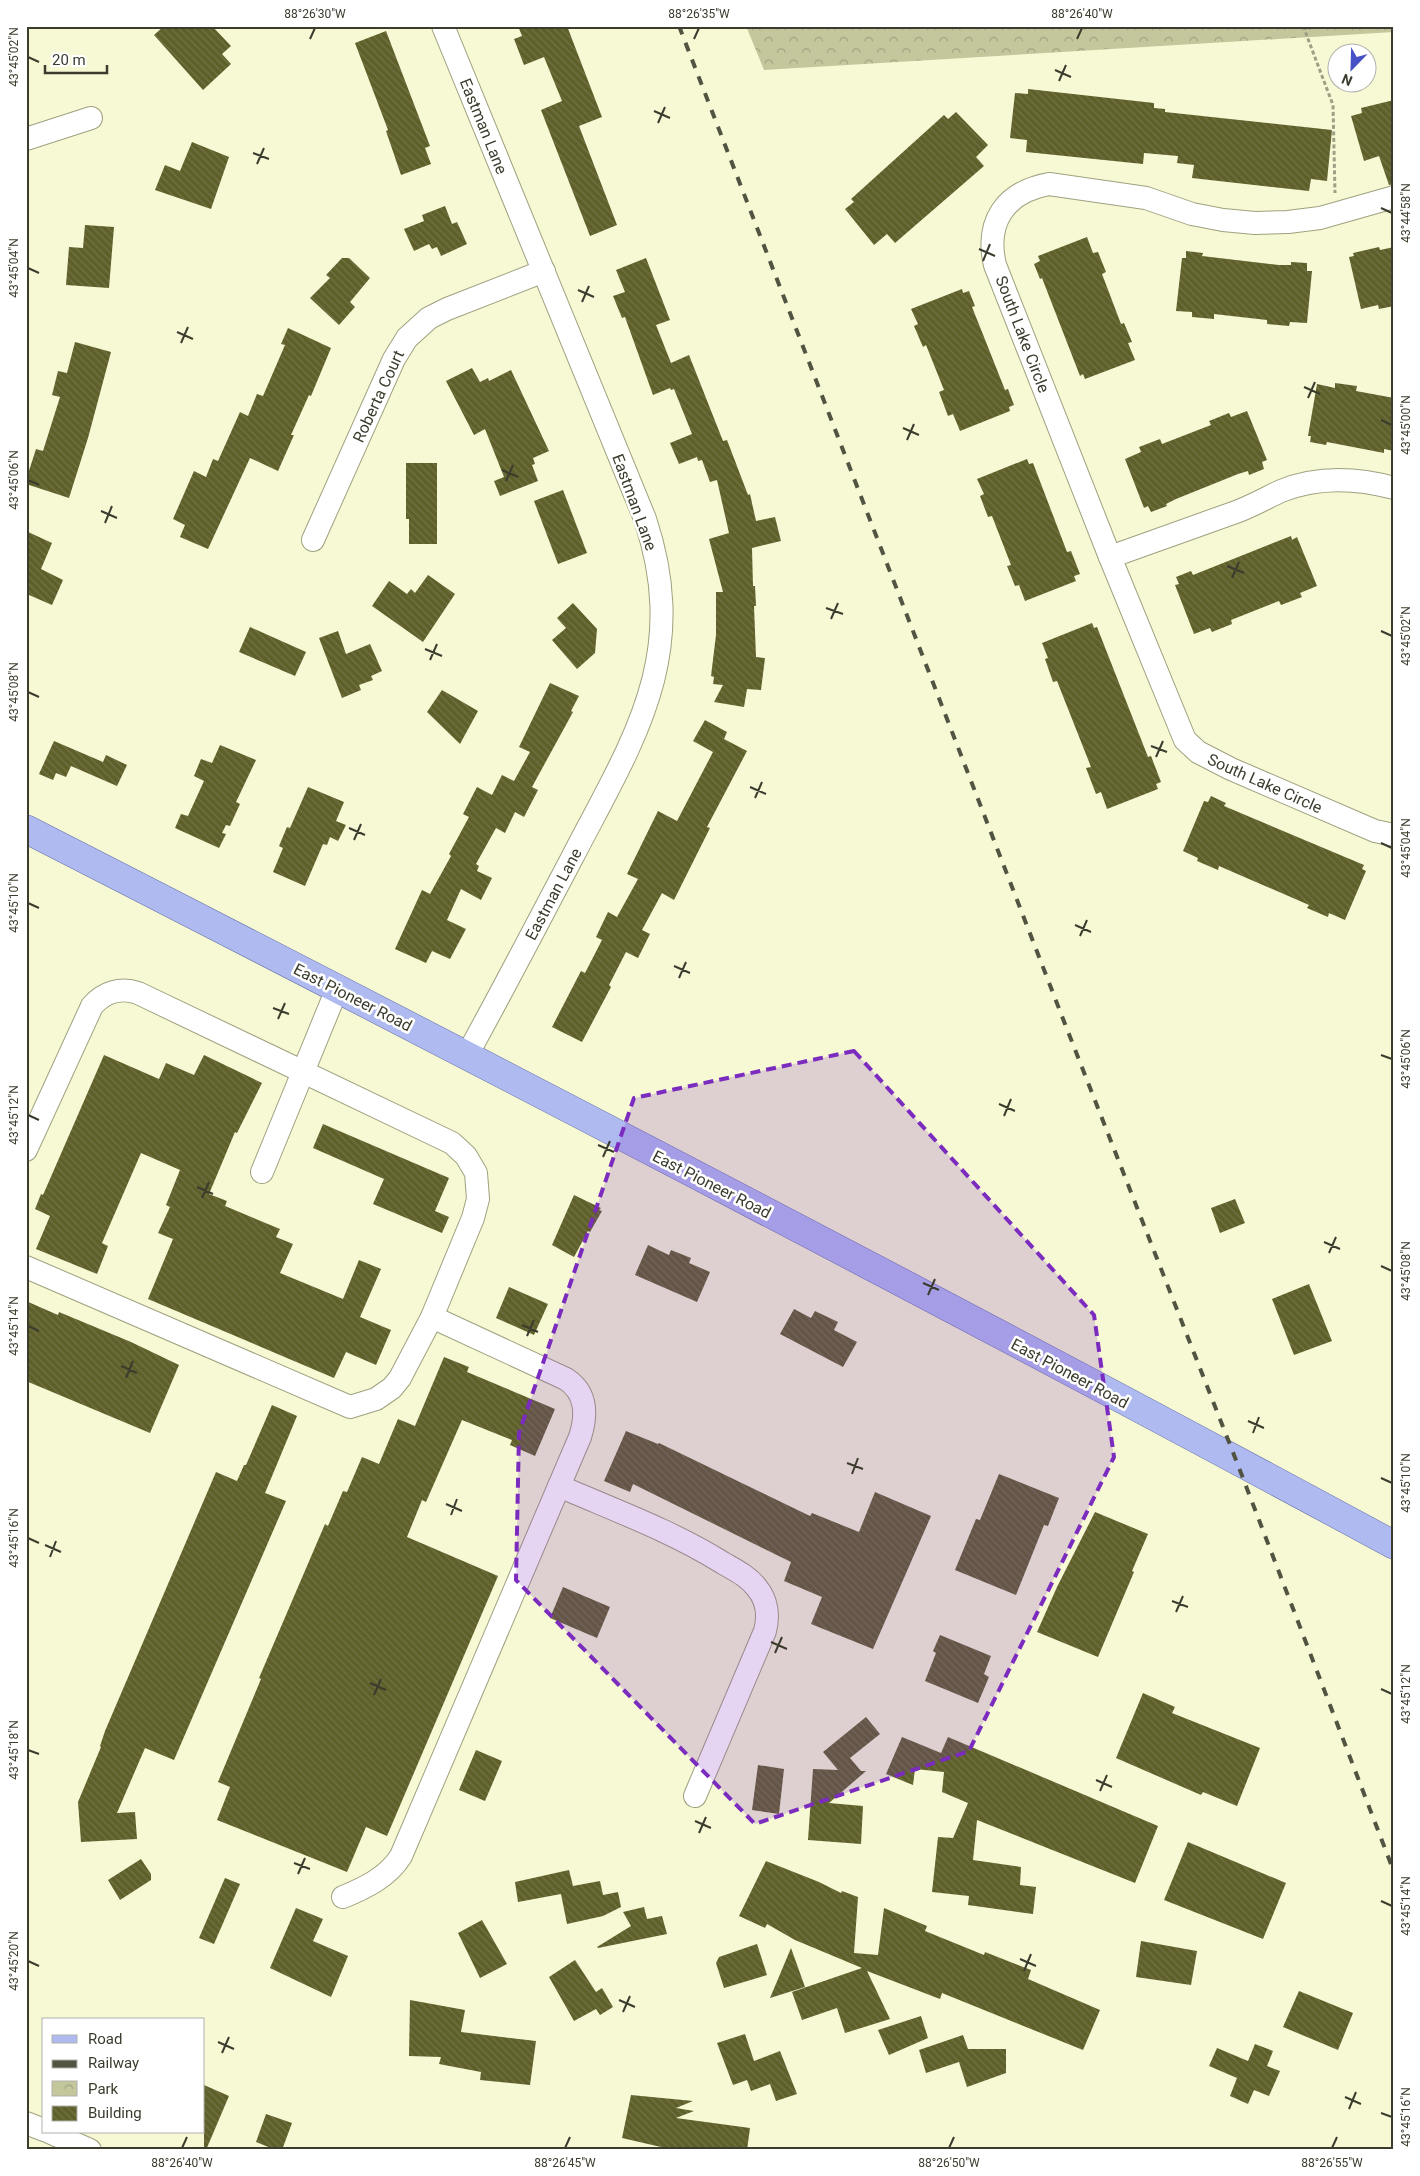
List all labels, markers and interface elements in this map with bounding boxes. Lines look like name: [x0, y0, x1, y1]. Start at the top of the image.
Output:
text: 88°26'30"W: [284, 7, 346, 21]
text: 88°26'35"W: [668, 7, 730, 21]
text: 88°26'40"W: [1051, 7, 1113, 21]
text: 43°45'02"N: [7, 27, 21, 87]
scale bar: [45, 42, 108, 74]
north arrow: [1328, 42, 1378, 92]
text: 20 m: [52, 51, 86, 69]
text: N: [1339, 71, 1355, 89]
street label: Eastman Lane: [456, 76, 511, 177]
text: 43°44'58"N: [1399, 183, 1413, 243]
text: 43°45'04"N: [7, 238, 21, 298]
street label: South Lake Circle: [992, 273, 1054, 395]
street label: Roberta Court: [349, 347, 408, 445]
text: 43°45'00"N: [1399, 395, 1413, 455]
text: 43°45'06"N: [7, 450, 21, 510]
street label: Eastman Lane: [608, 451, 661, 553]
text: 43°45'02"N: [1399, 606, 1413, 666]
text: 43°45'08"N: [7, 662, 21, 722]
street label: South Lake Circle: [1205, 750, 1325, 817]
text: 43°45'04"N: [1399, 818, 1413, 878]
street label: Eastman Lane: [521, 845, 586, 943]
text: 43°45'10"N: [7, 873, 21, 933]
street label: East Pioneer Road: [290, 959, 415, 1035]
text: 43°45'06"N: [1399, 1029, 1413, 1089]
text: 43°45'12"N: [7, 1085, 21, 1145]
street label: East Pioneer Road: [649, 1146, 774, 1222]
text: 43°45'08"N: [1399, 1241, 1413, 1301]
text: 43°45'14"N: [7, 1296, 21, 1356]
street label: East Pioneer Road: [1008, 1334, 1132, 1412]
text: 43°45'10"N: [1399, 1453, 1413, 1513]
text: 43°45'16"N: [7, 1508, 21, 1568]
text: 43°45'12"N: [1399, 1664, 1413, 1724]
text: 43°45'18"N: [7, 1720, 21, 1780]
text: 43°45'14"N: [1399, 1876, 1413, 1936]
text: 43°45'20"N: [7, 1931, 21, 1991]
legend: [42, 2018, 205, 2134]
text: Road: [88, 2030, 122, 2048]
text: Railway: [88, 2054, 139, 2072]
text: Park: [88, 2080, 119, 2098]
text: 43°45'16"N: [1399, 2087, 1413, 2147]
text: Building: [88, 2104, 142, 2122]
text: 88°26'40"W: [151, 2156, 213, 2170]
text: 88°26'45"W: [534, 2156, 596, 2170]
text: 88°26'50"W: [918, 2156, 980, 2170]
text: 88°26'55"W: [1301, 2156, 1363, 2170]

